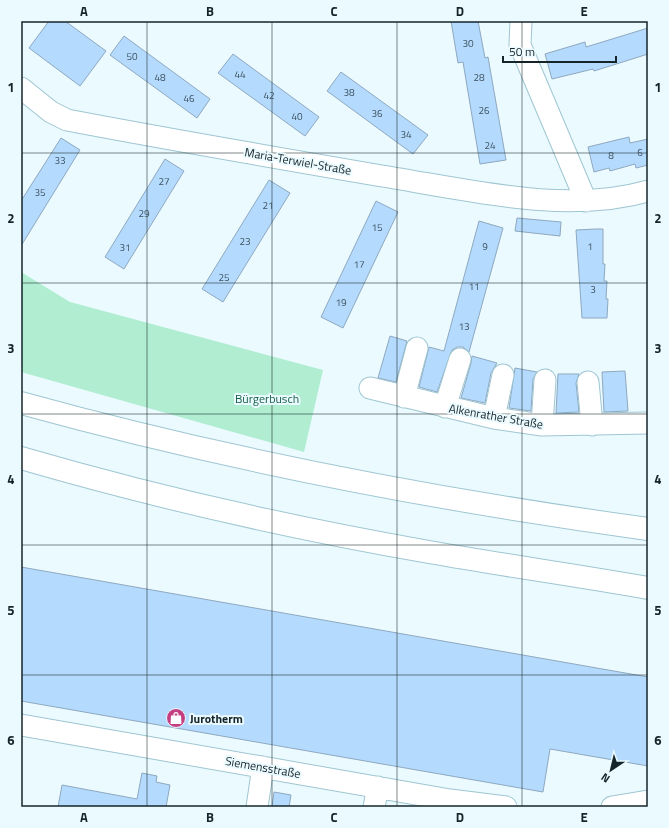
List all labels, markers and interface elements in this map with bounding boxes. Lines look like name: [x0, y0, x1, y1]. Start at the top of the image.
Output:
text: A: [80, 1, 88, 21]
text: B: [206, 1, 214, 21]
text: C: [330, 1, 338, 21]
text: D: [456, 1, 464, 21]
text: E: [580, 1, 588, 21]
house number: 30: [462, 36, 474, 51]
scale bar: [503, 38, 616, 64]
text: 50 m: [509, 42, 535, 61]
house number: 50: [126, 49, 138, 64]
house number: 44: [234, 67, 246, 82]
house number: 48: [154, 70, 166, 85]
house number: 28: [473, 70, 485, 85]
text: 1: [7, 77, 15, 97]
text: 1: [654, 77, 662, 97]
house number: 38: [343, 85, 355, 100]
house number: 42: [263, 88, 275, 103]
house number: 46: [183, 91, 195, 106]
house number: 26: [478, 103, 490, 118]
house number: 36: [371, 106, 383, 121]
house number: 40: [291, 109, 303, 124]
house number: 34: [400, 127, 412, 142]
house number: 24: [484, 138, 496, 153]
street label: Maria-Terwiel-Straße: [243, 142, 353, 180]
house number: 6: [637, 145, 643, 160]
house number: 8: [608, 148, 614, 163]
house number: 33: [54, 153, 66, 168]
house number: 27: [158, 174, 170, 189]
house number: 35: [34, 185, 46, 200]
house number: 21: [262, 198, 274, 213]
house number: 29: [138, 206, 150, 221]
text: 2: [7, 208, 15, 228]
text: 2: [654, 208, 662, 228]
house number: 15: [371, 220, 383, 235]
house number: 23: [239, 234, 251, 249]
house number: 9: [482, 239, 488, 254]
house number: 1: [587, 239, 593, 254]
house number: 31: [119, 240, 131, 255]
house number: 17: [353, 257, 365, 272]
house number: 25: [218, 270, 230, 285]
house number: 11: [468, 279, 480, 294]
house number: 3: [590, 282, 596, 297]
house number: 19: [335, 295, 347, 310]
house number: 13: [458, 319, 470, 334]
text: 3: [7, 338, 15, 358]
text: 3: [654, 338, 662, 358]
park label: Bürgerbusch: [235, 389, 299, 408]
street label: Alkenrather Straße: [447, 398, 545, 434]
text: 4: [7, 469, 15, 489]
text: 4: [654, 469, 662, 489]
text: 5: [7, 600, 15, 620]
text: 5: [654, 600, 662, 620]
shop icon: Jurotherm: [165, 707, 187, 729]
place label: Jurotherm: [190, 709, 243, 728]
text: 6: [7, 730, 15, 750]
text: 6: [654, 730, 662, 750]
north arrow: [591, 750, 631, 790]
street label: Siemensstraße: [224, 751, 302, 783]
text: N: [598, 769, 613, 787]
text: A: [80, 807, 88, 827]
text: B: [206, 807, 214, 827]
text: C: [330, 807, 338, 827]
text: D: [456, 807, 464, 827]
text: E: [580, 807, 588, 827]

